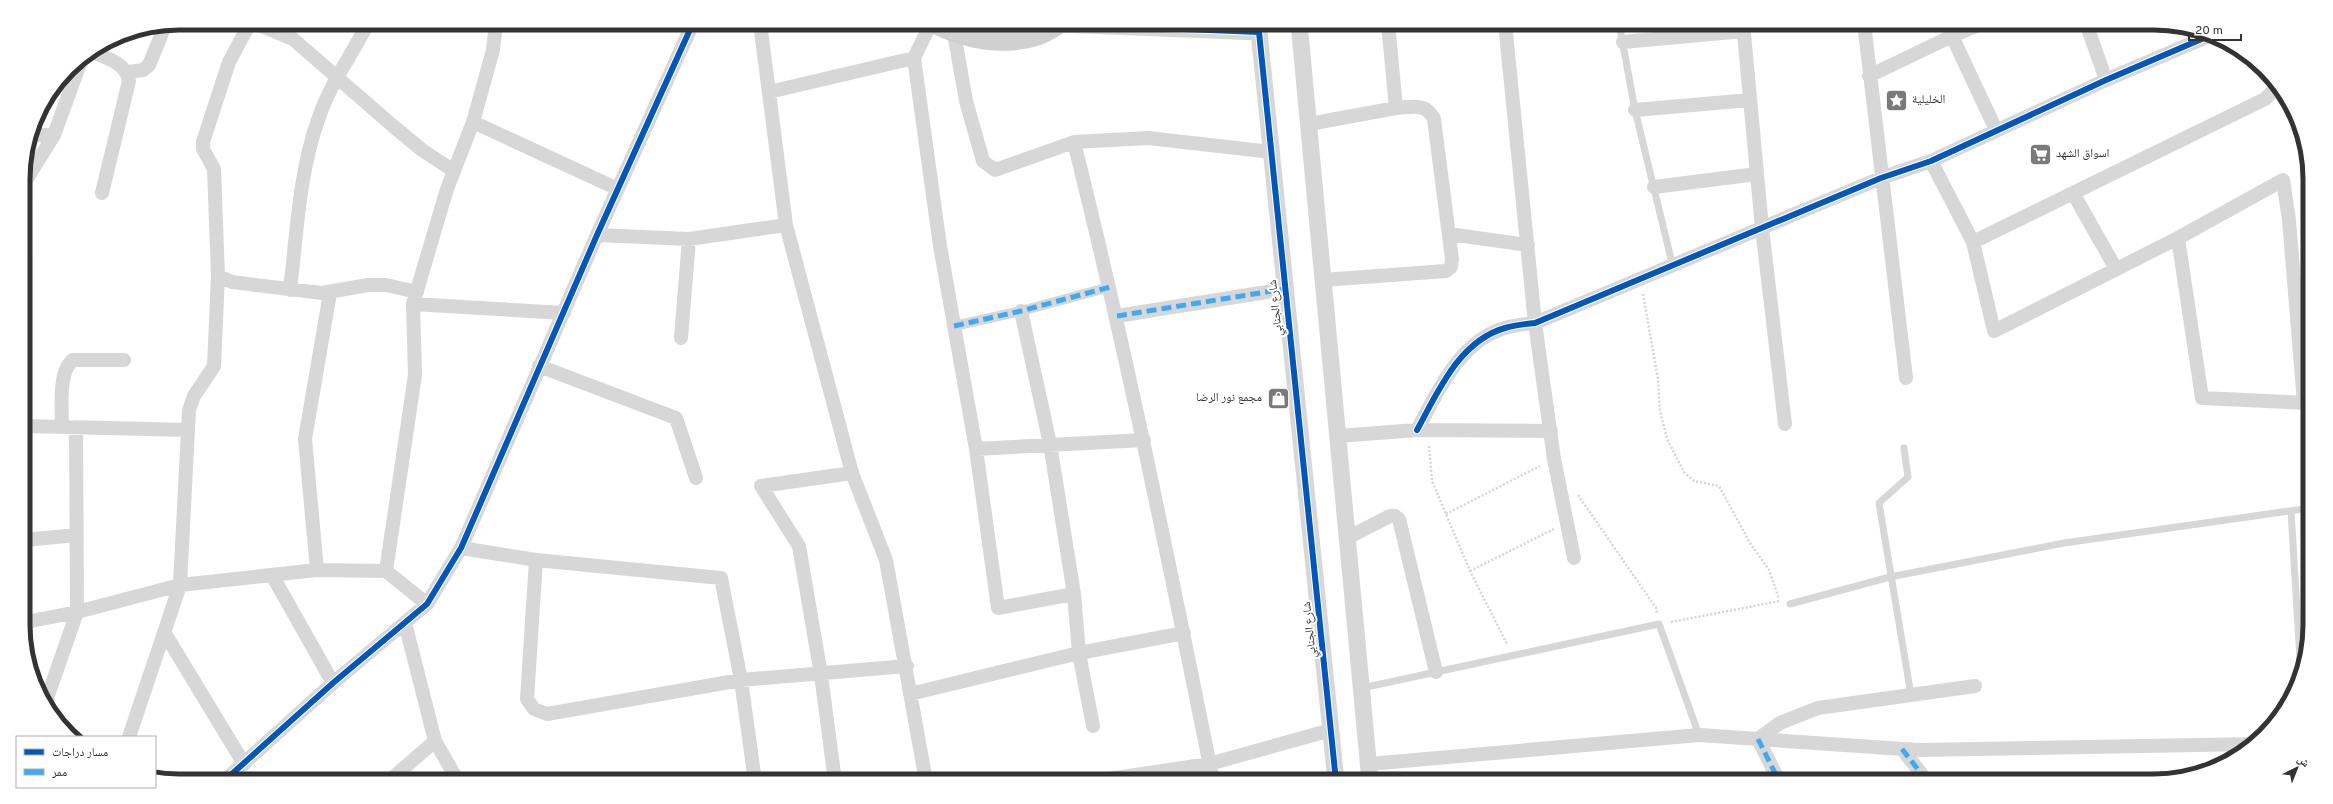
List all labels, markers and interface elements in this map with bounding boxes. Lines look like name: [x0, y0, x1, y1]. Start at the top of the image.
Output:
scale bar: [2189, 16, 2241, 42]
text: 20 m: [2195, 23, 2223, 39]
place icon: الخليلية: [1883, 87, 1909, 113]
place label: الخليلية: [1912, 92, 1945, 108]
supermarket icon: اسواق الشهد: [2028, 141, 2054, 167]
place label: اسواق الشهد: [2056, 146, 2110, 162]
street label: شارع الجنابي: [1265, 279, 1288, 337]
shop icon: مجمع نور الرضا: [1265, 385, 1291, 411]
place label: مجمع نور الرضا: [1196, 390, 1262, 406]
street label: شارع الجنابي: [1299, 601, 1322, 659]
legend: [16, 736, 156, 788]
text: مسار دراجات: [52, 745, 108, 761]
north arrow: [2277, 748, 2317, 788]
text: ش: [2294, 752, 2312, 771]
text: ممر: [51, 765, 67, 781]

